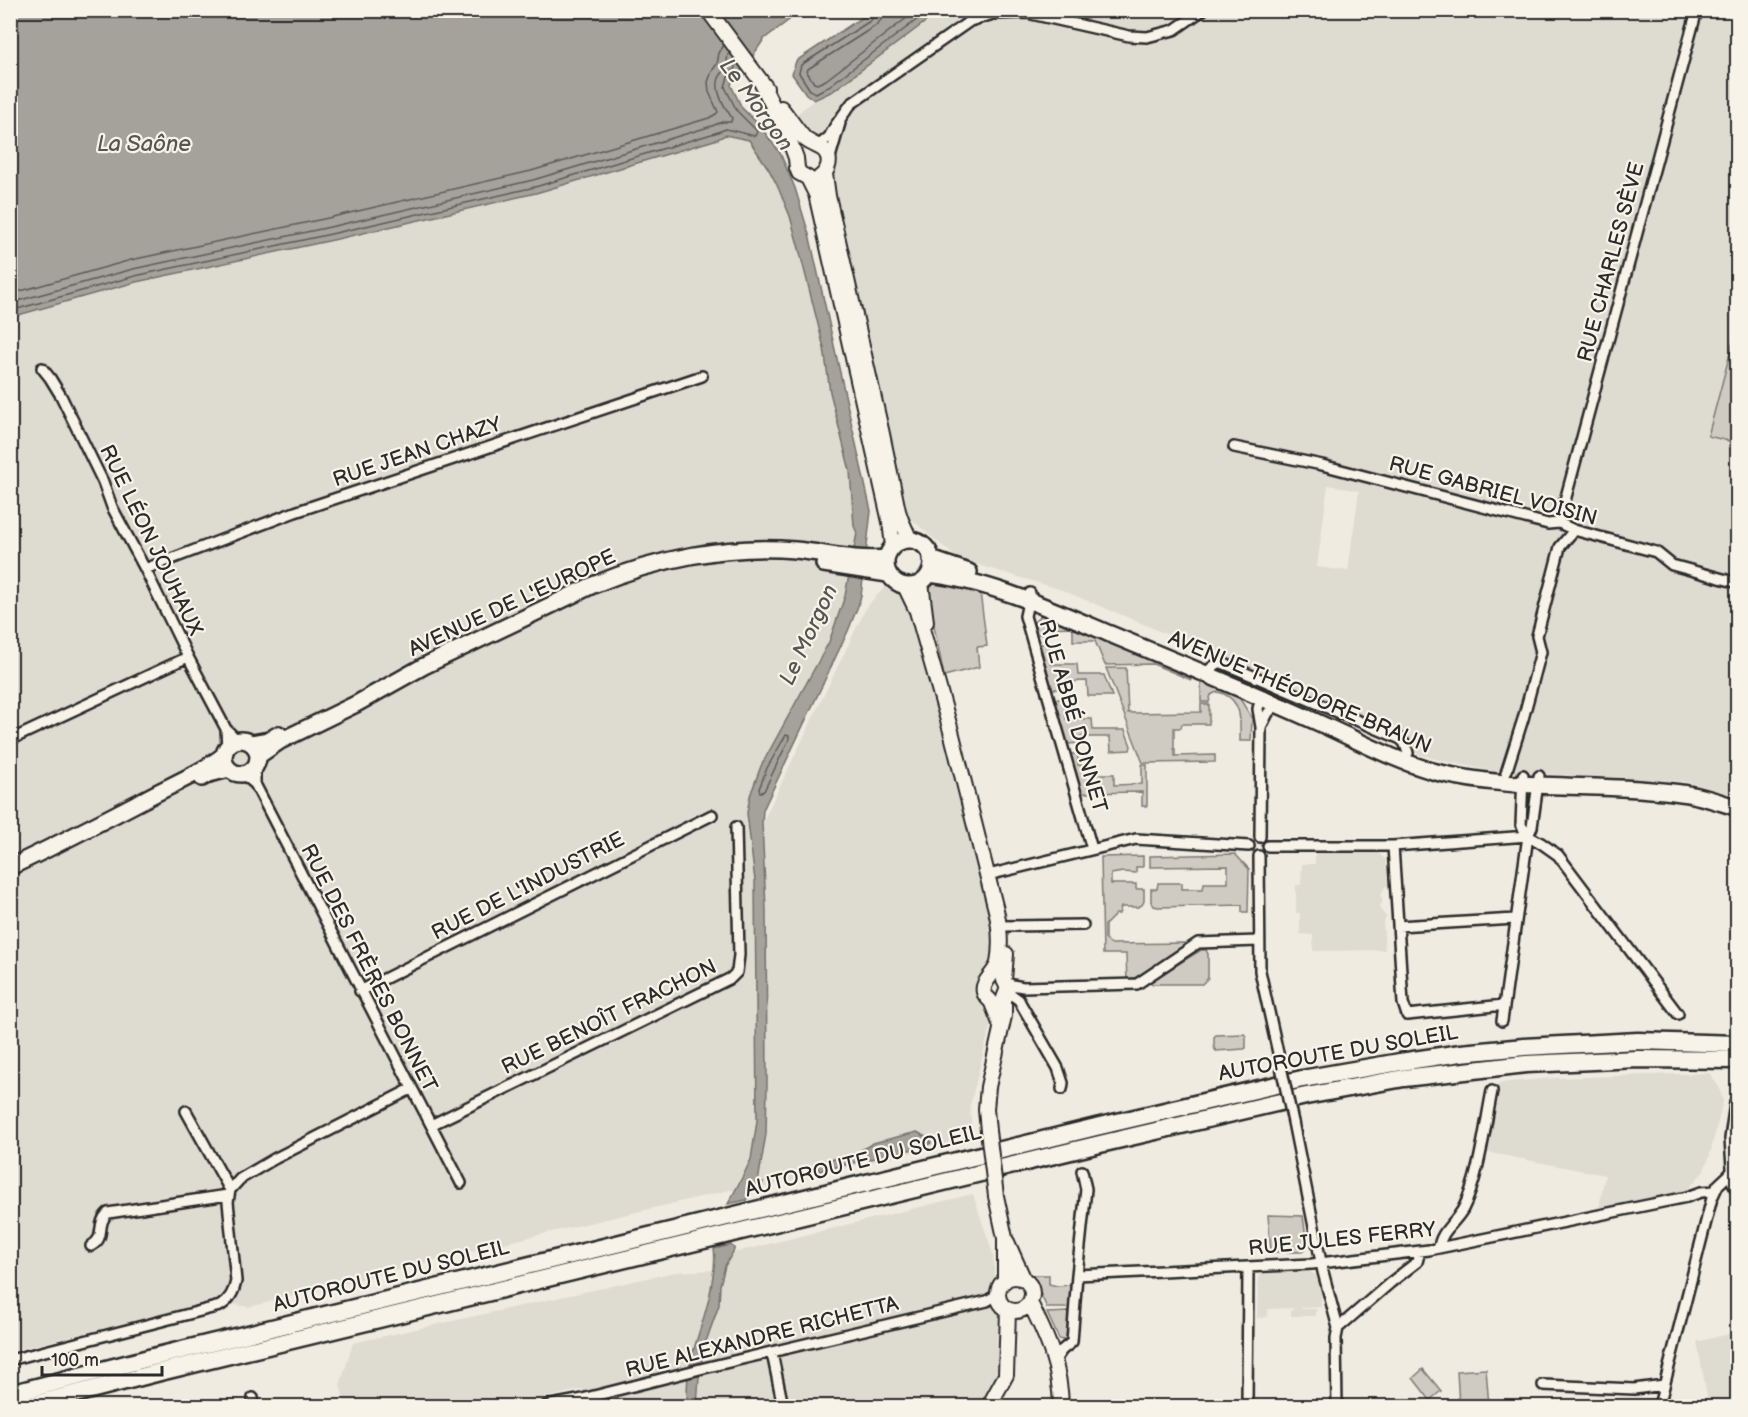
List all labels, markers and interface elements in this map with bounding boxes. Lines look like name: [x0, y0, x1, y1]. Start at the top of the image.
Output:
water label: Le Morgon: [713, 53, 799, 157]
water label: La Saône: [97, 131, 191, 158]
street label: RUE CHARLES SÈVE: [1572, 159, 1650, 365]
street label: RUE JEAN CHAZY: [330, 411, 505, 493]
street label: RUE LÉON JOUHAUX: [94, 441, 208, 639]
street label: RUE GABRIEL VOISIN: [1386, 451, 1600, 531]
street label: AVENUE DE L'EUROPE: [404, 544, 620, 662]
water label: Le Morgon: [774, 580, 844, 690]
street label: RUE ABBÉ DONNET: [1033, 617, 1113, 816]
street label: AVENUE THÉODORE BRAUN: [1165, 625, 1435, 759]
street label: RUE DE L'INDUSTRIE: [427, 827, 629, 945]
street label: RUE DES FRÈRES BONNET: [295, 840, 443, 1096]
street label: RUE BENOÎT FRACHON: [497, 954, 721, 1080]
street label: AUTOROUTE DU SOLEIL: [1216, 1020, 1460, 1086]
street label: AUTOROUTE DU SOLEIL: [742, 1120, 984, 1202]
street label: RUE JULES FERRY: [1247, 1217, 1438, 1261]
street label: AUTOROUTE DU SOLEIL: [270, 1235, 512, 1317]
street label: RUE ALEXANDRE RICHETTA: [623, 1291, 901, 1383]
scale bar: [42, 1339, 162, 1377]
text: 100 m: [51, 1350, 99, 1371]

